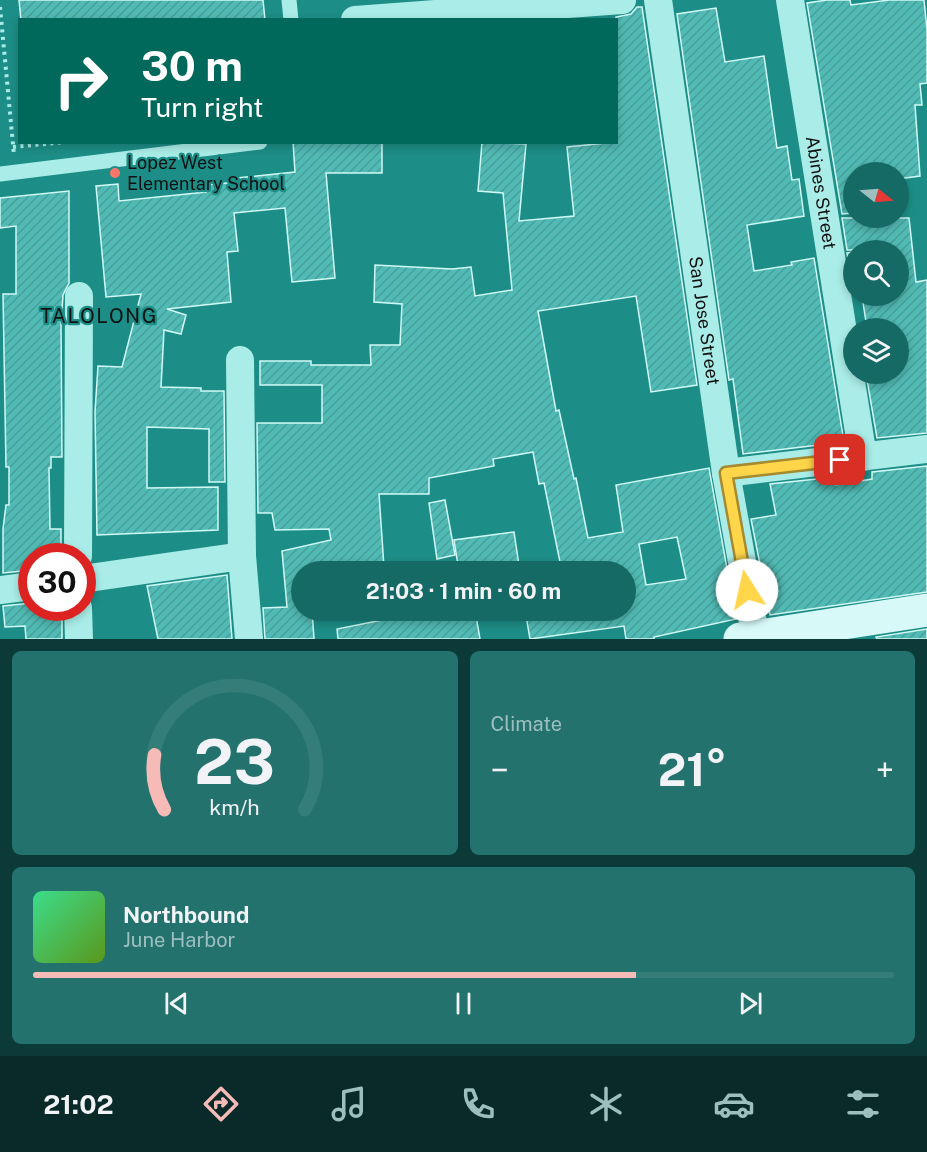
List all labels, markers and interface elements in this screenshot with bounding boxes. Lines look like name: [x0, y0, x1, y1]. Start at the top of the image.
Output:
text: 30 m: [141, 41, 243, 90]
icon: right: [42, 42, 120, 120]
text: Turn right: [141, 91, 264, 123]
street label: Abines Street: [802, 134, 841, 251]
place label: Lopez West Elementary School: [127, 152, 285, 194]
north arrow: [843, 162, 909, 228]
map controls: [843, 162, 909, 384]
marker: Lopez West Elementary School: [108, 166, 122, 180]
button: search: [843, 240, 909, 306]
street label: San Jose Street: [685, 255, 724, 386]
district label: TALOLONG: [40, 304, 158, 328]
button: layers: [843, 318, 909, 384]
pin: [814, 434, 865, 485]
icon: arrive: [823, 443, 856, 476]
speed limit sign: 30: [18, 543, 96, 621]
position arrow: [715, 558, 779, 622]
text: 21:03 · 1 min · 60 m: [366, 578, 561, 604]
text: Climate: [491, 712, 562, 736]
text: 23: [194, 725, 275, 798]
text: 21°: [658, 743, 727, 796]
text: −: [491, 751, 509, 789]
text: +: [876, 751, 894, 789]
text: km/h: [210, 795, 260, 820]
text: Northbound: [123, 902, 249, 928]
text: June Harbor: [123, 928, 235, 952]
icon: previous: [160, 987, 193, 1020]
icon: pause: [447, 987, 480, 1020]
icon: next: [734, 987, 767, 1020]
icon: directions: [200, 1083, 242, 1125]
icon: music: [328, 1083, 370, 1125]
icon: phone: [457, 1083, 499, 1125]
icon: climate: [585, 1083, 627, 1125]
icon: car: [713, 1083, 755, 1125]
icon: filters: [842, 1083, 884, 1125]
text: 21:02: [43, 1088, 114, 1120]

